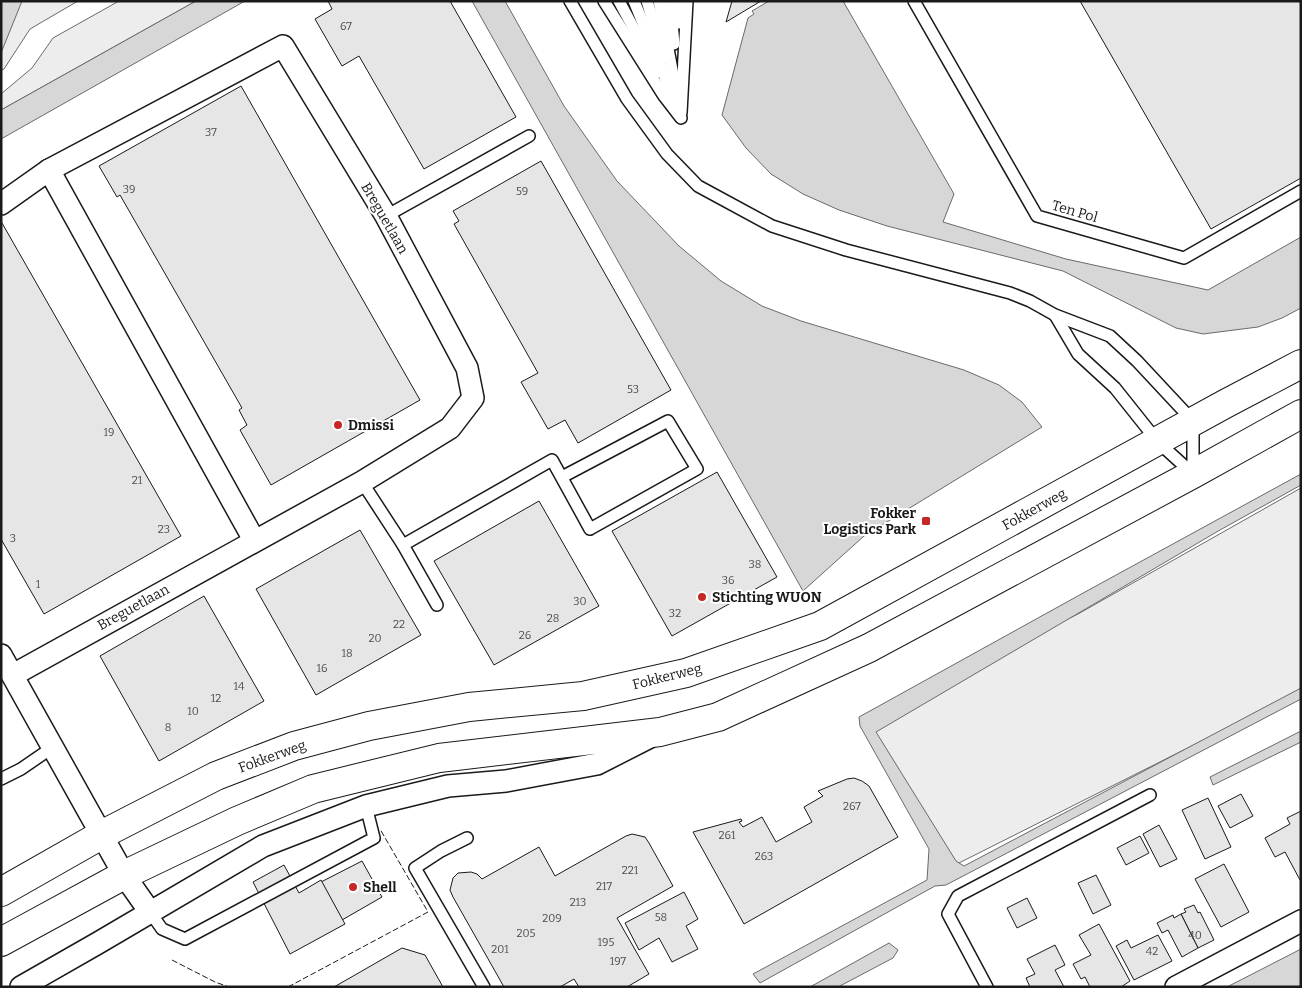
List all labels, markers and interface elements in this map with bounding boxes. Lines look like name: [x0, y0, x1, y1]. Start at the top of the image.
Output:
house number: 67: [340, 20, 352, 33]
house number: 37: [205, 126, 217, 139]
street label: Breguetlaan: [357, 180, 412, 257]
house number: 39: [123, 183, 135, 196]
house number: 59: [516, 185, 528, 198]
street label: Ten Pol: [1050, 197, 1100, 226]
house number: 53: [627, 383, 639, 396]
place label: Dmissi: [348, 417, 394, 434]
marker: Dmissi: [332, 419, 344, 431]
house number: 19: [104, 426, 114, 439]
house number: 21: [132, 474, 143, 487]
street label: Fokkerweg: [999, 485, 1069, 534]
place label: Fokker Logistics Park: [824, 505, 917, 538]
marker: Fokker Logistics Park: [920, 515, 932, 527]
house number: 23: [158, 523, 170, 536]
house number: 3: [10, 532, 16, 545]
house number: 38: [749, 558, 761, 571]
house number: 36: [722, 574, 734, 587]
house number: 1: [36, 578, 41, 591]
street label: Breguetlaan: [94, 581, 172, 634]
place label: Stichting WUON: [712, 589, 822, 606]
marker: Stichting WUON: [696, 591, 708, 603]
house number: 30: [573, 595, 587, 608]
house number: 32: [669, 607, 681, 620]
house number: 28: [547, 612, 559, 625]
house number: 22: [393, 618, 405, 631]
house number: 26: [519, 629, 531, 642]
house number: 20: [368, 632, 382, 645]
house number: 18: [341, 647, 353, 660]
street label: Fokkerweg: [631, 660, 704, 693]
house number: 16: [317, 662, 327, 675]
house number: 14: [234, 680, 245, 693]
house number: 12: [211, 692, 221, 705]
house number: 10: [187, 705, 199, 718]
house number: 8: [165, 721, 171, 734]
street label: Fokkerweg: [236, 736, 308, 777]
house number: 267: [843, 800, 861, 813]
house number: 261: [719, 829, 736, 842]
house number: 263: [755, 850, 773, 863]
house number: 221: [622, 864, 639, 877]
place label: Shell: [363, 879, 397, 896]
house number: 217: [596, 880, 612, 893]
marker: Shell: [347, 881, 359, 893]
house number: 213: [570, 896, 586, 909]
house number: 58: [655, 911, 667, 924]
house number: 209: [542, 912, 562, 925]
house number: 205: [517, 927, 536, 940]
house number: 40: [1188, 929, 1202, 942]
house number: 195: [598, 936, 615, 949]
house number: 201: [491, 943, 509, 956]
house number: 42: [1146, 945, 1158, 958]
house number: 197: [610, 955, 627, 968]

